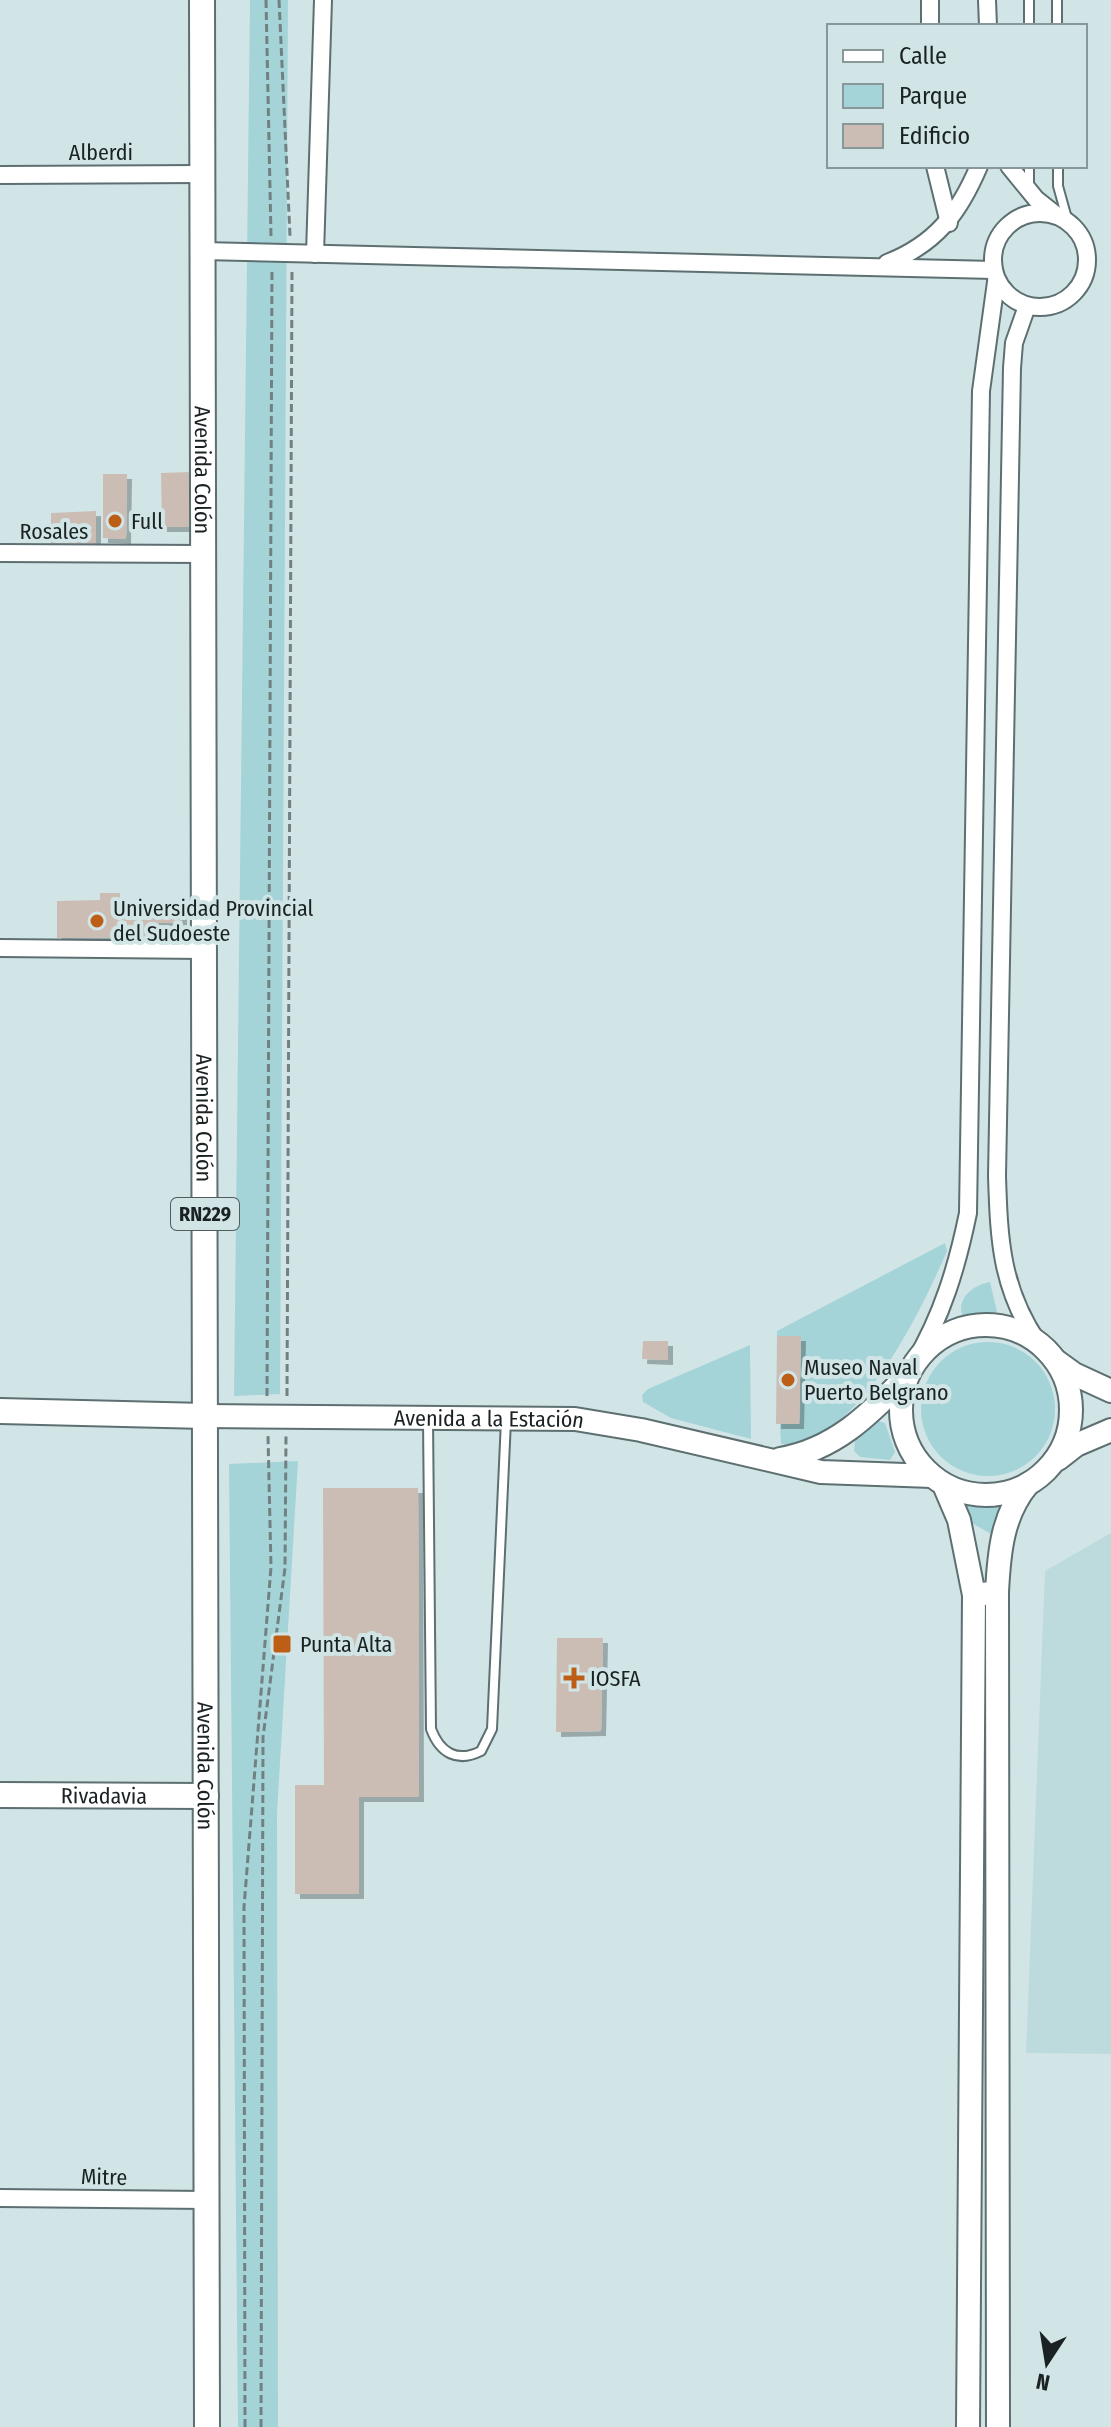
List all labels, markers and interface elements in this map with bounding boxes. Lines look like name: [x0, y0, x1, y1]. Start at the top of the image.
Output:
legend: [827, 24, 1087, 168]
text: Calle: [899, 42, 947, 70]
text: Parque: [899, 82, 967, 110]
text: Edificio: [899, 122, 970, 150]
street label: Alberdi: [69, 139, 133, 166]
street label: Avenida Colón: [189, 406, 217, 534]
place label: Full: [131, 508, 163, 535]
marker: Full: [106, 512, 124, 530]
street label: Rosales: [20, 518, 89, 545]
place label: Universidad Provincial del Sudoeste: [113, 895, 314, 947]
marker: Universidad Provincial del Sudoeste: [88, 912, 106, 930]
street label: Avenida Colón: [191, 1054, 218, 1182]
road number: RN229: [171, 1198, 239, 1230]
place label: Museo Naval Puerto Belgrano: [804, 1354, 949, 1406]
marker: Museo Naval Puerto Belgrano: [779, 1371, 797, 1389]
street label: Avenida a la Estación: [394, 1404, 586, 1434]
place label: Punta Alta: [300, 1631, 392, 1658]
marker: Punta Alta: [271, 1633, 293, 1655]
place label: IOSFA: [590, 1665, 641, 1692]
marker: IOSFA: [565, 1669, 583, 1687]
street label: Avenida Colón: [192, 1702, 219, 1830]
street label: Rivadavia: [61, 1782, 147, 1809]
street label: Mitre: [81, 2163, 127, 2191]
north arrow: [1007, 2323, 1087, 2403]
text: N: [1034, 2367, 1052, 2397]

